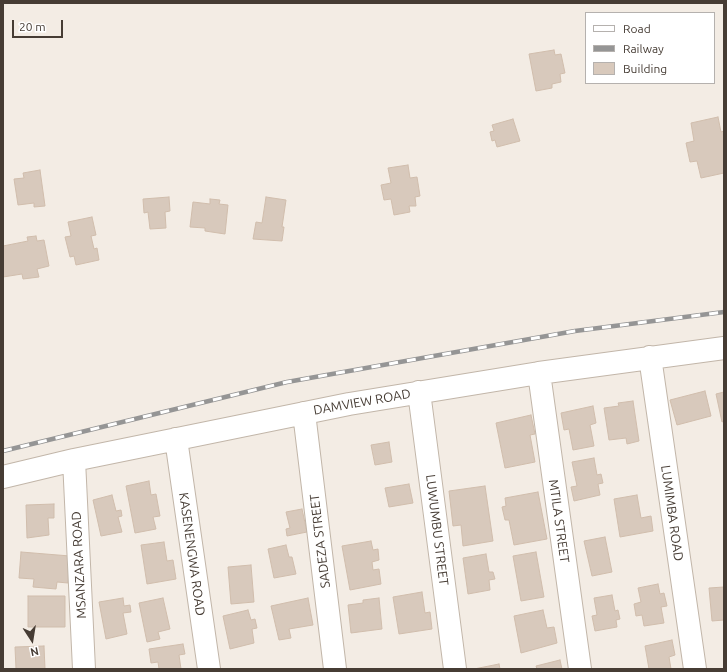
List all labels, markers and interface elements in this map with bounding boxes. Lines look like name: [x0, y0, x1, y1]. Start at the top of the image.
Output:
scale bar: [14, 12, 65, 38]
legend: [585, 12, 715, 84]
text: 20 m: [19, 20, 46, 33]
text: Road: [623, 22, 651, 35]
text: Railway: [623, 42, 664, 55]
text: Building: [623, 62, 667, 75]
street label: DAMVIEW ROAD: [312, 386, 412, 418]
street label: LUMIMBA ROAD: [658, 464, 686, 562]
street label: LUWUMBU STREET: [422, 474, 452, 586]
street label: MTILA STREET: [545, 478, 573, 564]
street label: KASENENGWA ROAD: [176, 491, 208, 617]
street label: SADEZA STREET: [306, 493, 334, 589]
street label: MSANZARA ROAD: [68, 511, 90, 619]
north arrow: [12, 620, 52, 660]
text: N: [29, 645, 40, 658]

